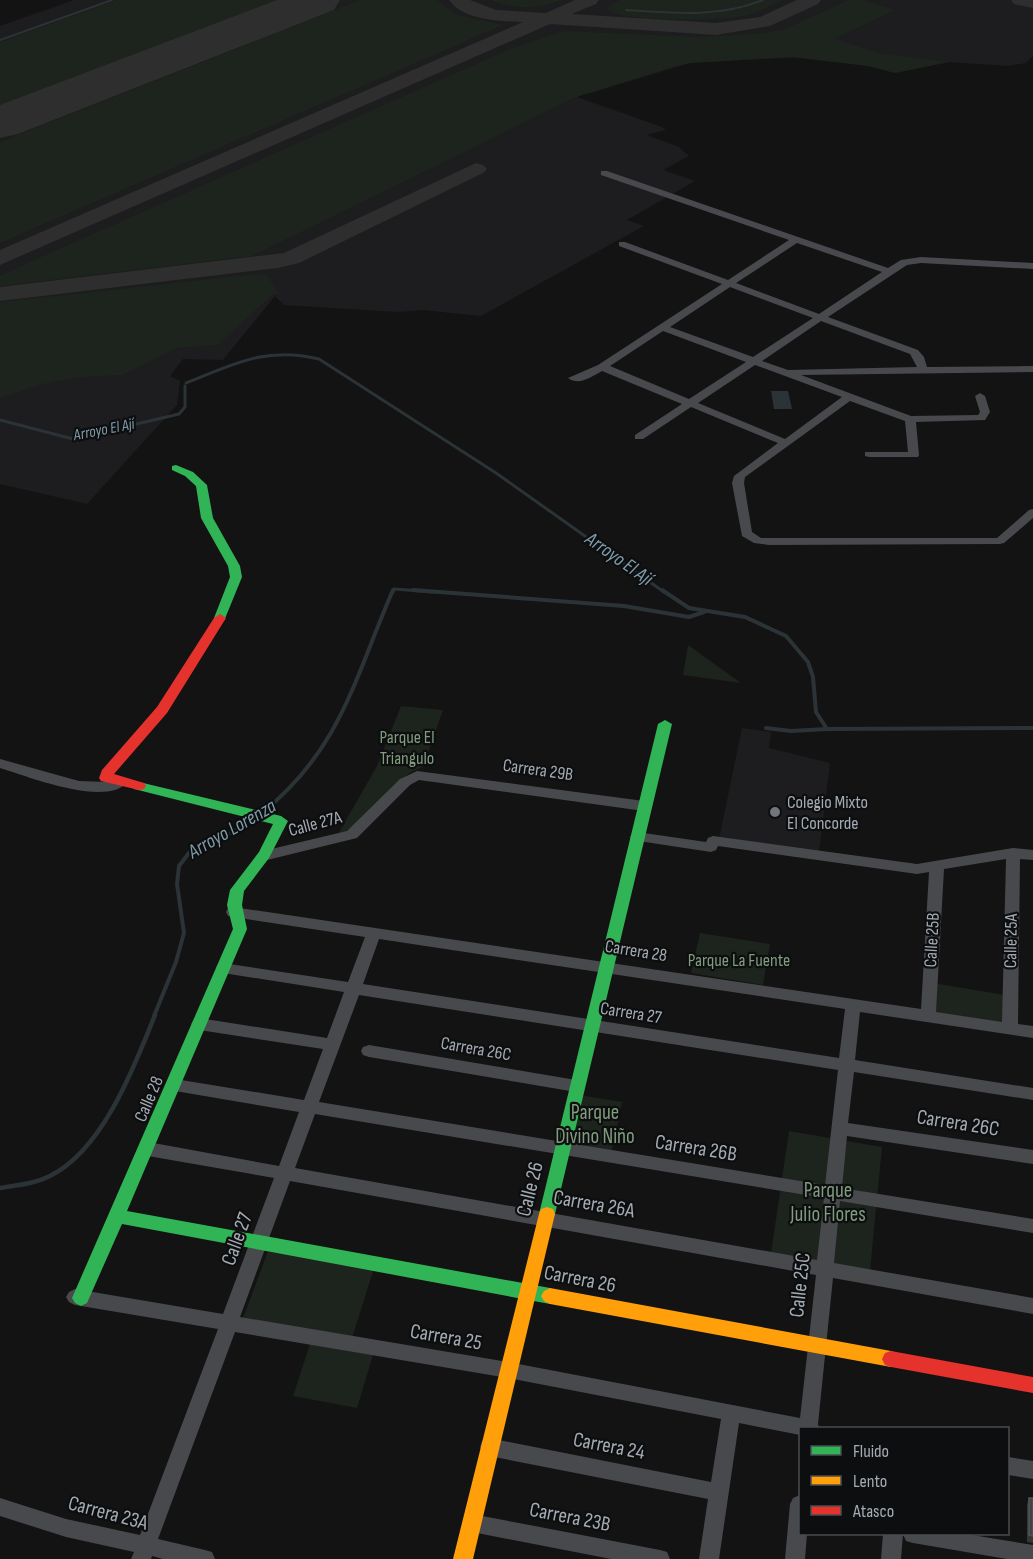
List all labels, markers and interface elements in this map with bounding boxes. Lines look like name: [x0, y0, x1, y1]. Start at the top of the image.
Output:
water label: Arroyo El Ají: [71, 414, 138, 445]
water label: Arroyo El Ají: [580, 527, 659, 592]
park label: Parque El Triangulo: [379, 727, 435, 769]
street label: Carrera 29B: [502, 755, 574, 785]
place label: Colegio Mixto El Concorde: [787, 792, 868, 834]
water label: Arroyo Lorenza: [183, 794, 280, 864]
marker: Colegio Mixto El Concorde: [768, 805, 782, 819]
street label: Calle 27A: [286, 807, 344, 841]
street label: Calle 25B: [920, 912, 944, 968]
street label: Calle 25A: [1000, 913, 1022, 968]
street label: Carrera 28: [603, 936, 669, 966]
park label: Parque La Fuente: [688, 950, 790, 971]
street label: Carrera 27: [599, 998, 664, 1028]
street label: Carrera 26C: [439, 1032, 513, 1066]
street label: Calle 28: [130, 1073, 168, 1125]
park label: Parque Divino Niño: [555, 1100, 635, 1149]
street label: Carrera 26C: [915, 1104, 1001, 1142]
street label: Carrera 26B: [653, 1129, 739, 1167]
street label: Calle 26: [511, 1159, 549, 1219]
park label: Parque Julio Flores: [789, 1178, 866, 1227]
street label: Carrera 26A: [551, 1185, 638, 1224]
street label: Calle 27: [216, 1209, 258, 1269]
street label: Calle 25C: [784, 1251, 816, 1319]
street label: Carrera 26: [542, 1260, 618, 1298]
street label: Carrera 25: [408, 1318, 484, 1356]
street label: Carrera 24: [571, 1427, 647, 1465]
legend: [799, 1427, 1009, 1535]
text: Fluido: [853, 1441, 889, 1462]
text: Lento: [853, 1471, 887, 1492]
street label: Carrera 23A: [65, 1490, 152, 1536]
street label: Carrera 23B: [527, 1497, 613, 1537]
text: Atasco: [852, 1501, 894, 1522]

